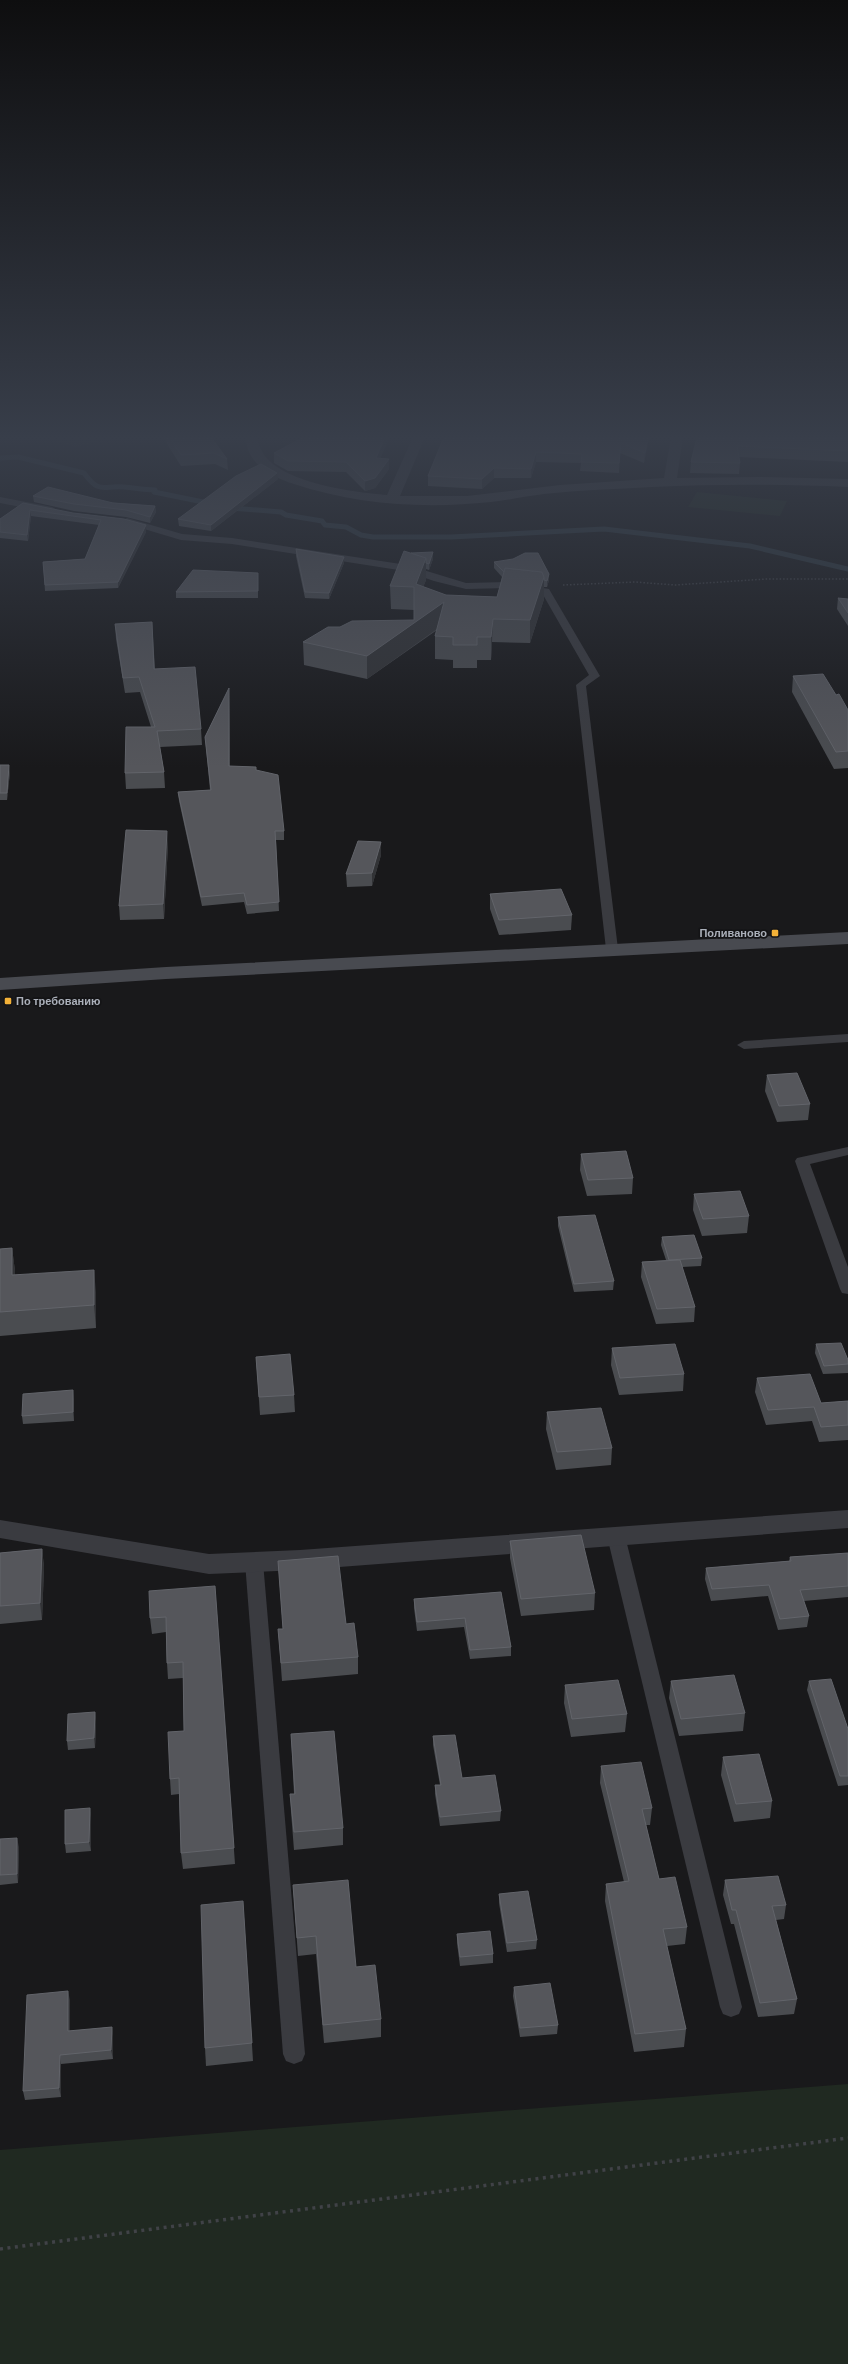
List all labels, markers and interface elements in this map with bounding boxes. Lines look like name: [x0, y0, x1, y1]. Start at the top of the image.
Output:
place label: Поливаново: [699, 926, 767, 940]
marker: Поливаново: [770, 928, 780, 938]
place label: По требованию: [16, 994, 100, 1008]
marker: По требованию: [3, 996, 13, 1006]

